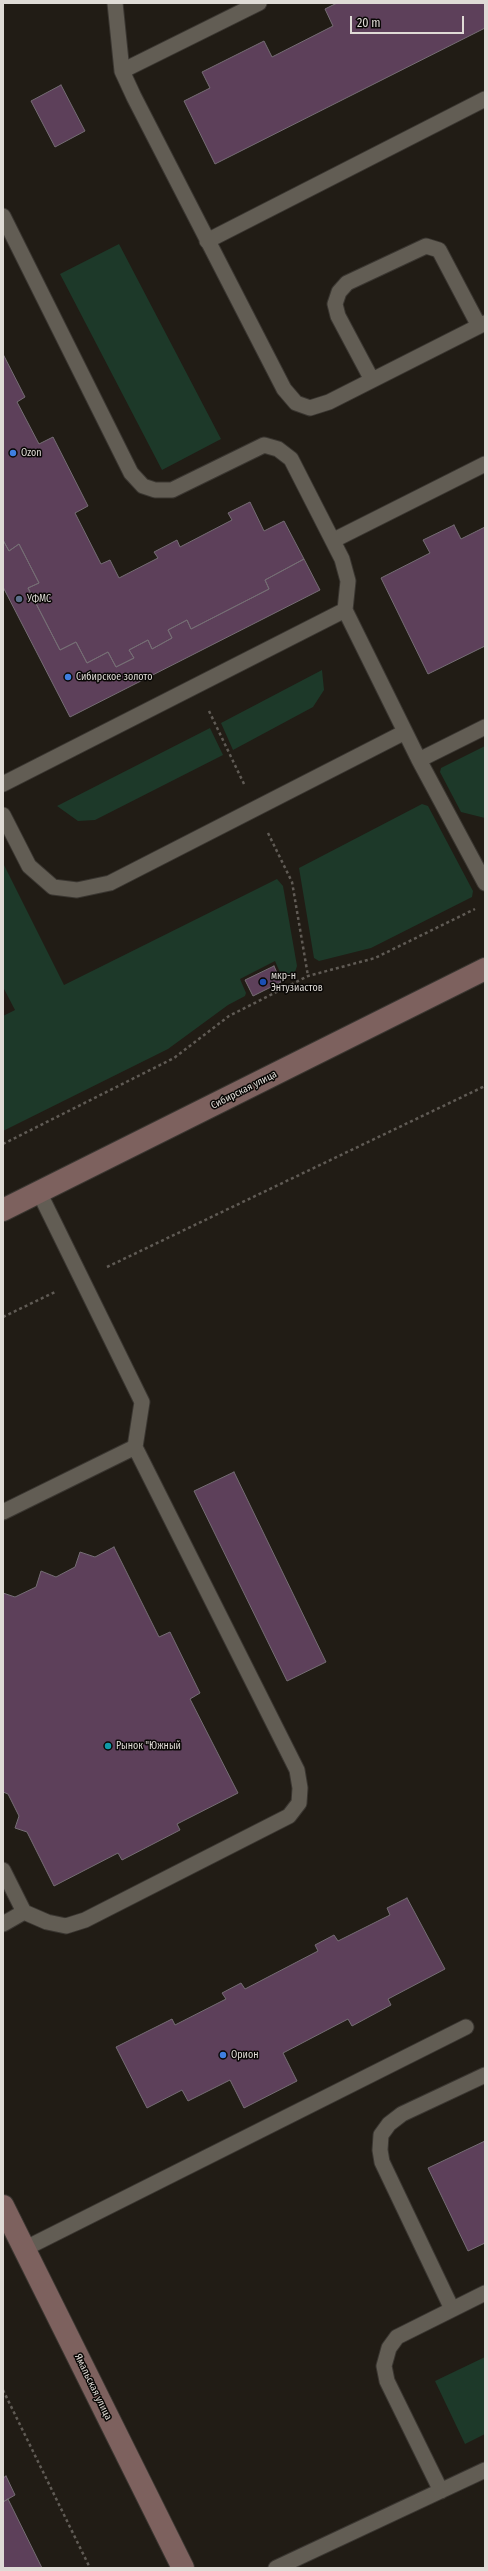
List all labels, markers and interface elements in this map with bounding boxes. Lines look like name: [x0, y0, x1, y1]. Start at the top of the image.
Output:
scale bar: [352, 8, 466, 34]
text: 20 m: [357, 16, 381, 30]
place label: Ozon: [21, 447, 42, 459]
marker: Ozon: [8, 448, 18, 458]
place label: УФМС: [27, 593, 51, 605]
marker: УФМС: [14, 594, 24, 604]
place label: Сибирское золото: [76, 671, 152, 683]
marker: Сибирское золото: [63, 672, 73, 682]
place label: мкр-н Энтузиастов: [271, 970, 323, 994]
marker: мкр-н Энтузиастов: [258, 977, 268, 987]
street label: Сибирская улица: [209, 1068, 279, 1112]
place label: Рынок "Южный: [116, 1740, 181, 1752]
marker: Рынок "Южный: [103, 1741, 113, 1751]
place label: Орион: [231, 2049, 259, 2061]
marker: Орион: [218, 2050, 228, 2060]
street label: Ямальская улица: [72, 2352, 114, 2422]

